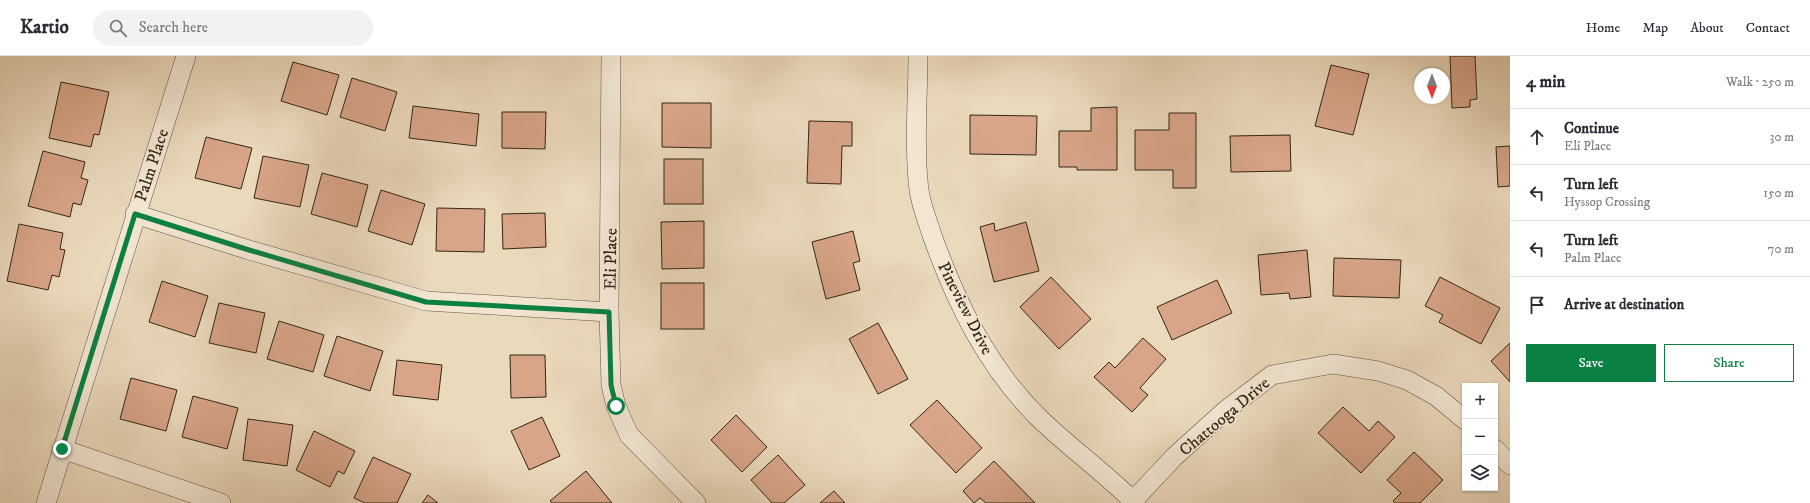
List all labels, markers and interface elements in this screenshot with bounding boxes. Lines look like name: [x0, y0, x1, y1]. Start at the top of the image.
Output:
search box: [93, 10, 373, 46]
text: Kartio: [20, 16, 69, 39]
icon: search: [107, 17, 129, 39]
text: Search here: [139, 18, 208, 37]
text: Home: [1586, 19, 1620, 37]
text: Map: [1642, 19, 1668, 37]
text: About: [1690, 19, 1724, 37]
text: Contact: [1746, 19, 1790, 37]
north arrow: [1414, 68, 1450, 104]
text: 4 min: [1526, 71, 1565, 93]
text: Walk · 250 m: [1726, 74, 1794, 90]
text: Continue: [1564, 119, 1619, 138]
street label: Palm Place: [130, 126, 174, 204]
icon: ahead: [1526, 126, 1548, 148]
text: 30 m: [1770, 129, 1794, 145]
text: Eli Place: [1564, 138, 1611, 154]
text: Turn left: [1564, 175, 1618, 194]
icon: left: [1526, 182, 1548, 204]
text: 150 m: [1763, 185, 1794, 201]
text: Hyssop Crossing: [1564, 194, 1650, 210]
street label: Eli Place: [599, 228, 623, 290]
text: Turn left: [1564, 231, 1618, 250]
icon: left: [1526, 238, 1548, 260]
text: 70 m: [1768, 241, 1794, 257]
text: Palm Place: [1564, 250, 1621, 266]
street label: Pineview Drive: [932, 258, 998, 359]
icon: arrive: [1526, 294, 1548, 316]
text: Arrive at destination: [1564, 295, 1684, 314]
button: Save: [1526, 344, 1656, 382]
button: Share: [1664, 344, 1794, 382]
street label: Chattooga Drive: [1175, 372, 1275, 461]
map controls: [1462, 383, 1498, 491]
button: +: [1462, 383, 1498, 419]
route start: [607, 397, 625, 415]
button: −: [1462, 419, 1498, 455]
route end: [53, 440, 71, 458]
button: layers: [1462, 455, 1498, 491]

